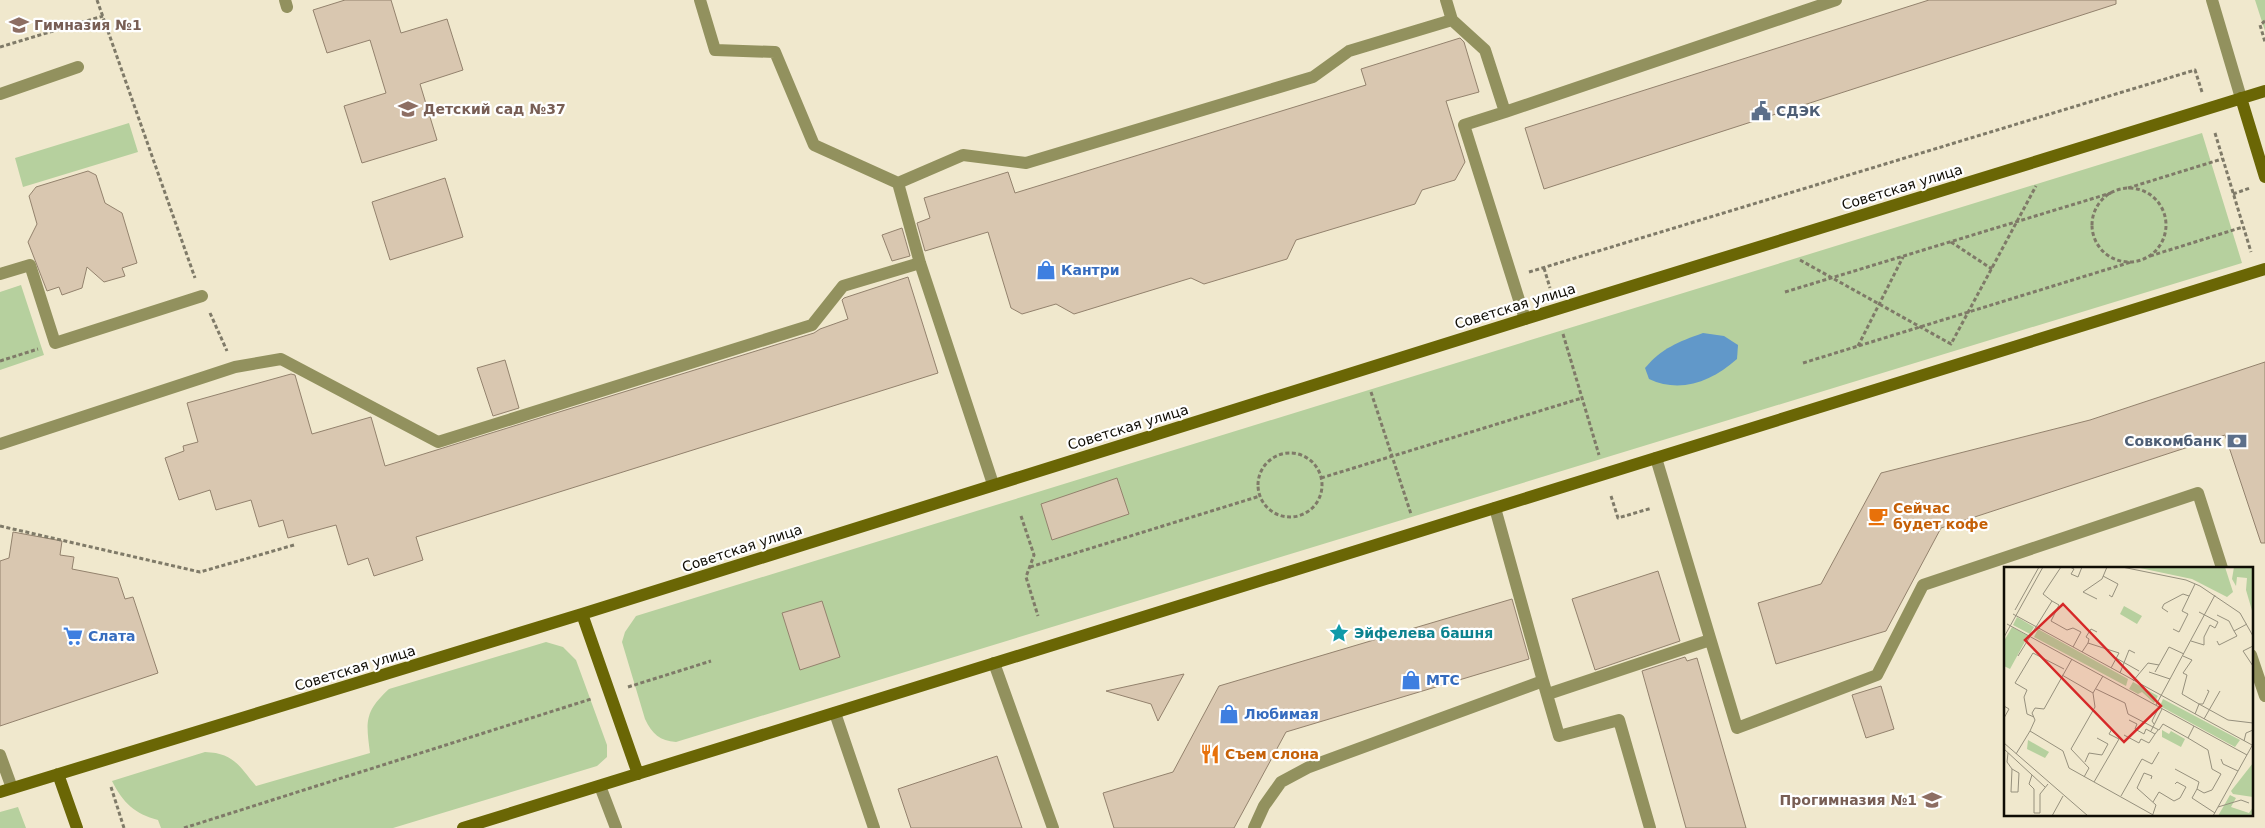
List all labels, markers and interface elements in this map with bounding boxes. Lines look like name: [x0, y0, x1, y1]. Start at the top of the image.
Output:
school or university icon: Гимназия №1: [8, 14, 30, 36]
place label: Гимназия №1: [34, 17, 142, 33]
school or university icon: Детский сад №37: [397, 98, 419, 120]
public building icon: СДЭК: [1750, 100, 1772, 122]
place label: Детский сад №37: [423, 101, 566, 117]
place label: СДЭК: [1776, 103, 1821, 119]
street label: Советская улица: [1840, 161, 1964, 213]
shop icon: Кантри: [1035, 259, 1057, 281]
place label: Кантри: [1061, 262, 1120, 278]
street label: Советская улица: [1453, 280, 1577, 332]
street label: Советская улица: [1066, 401, 1190, 453]
bank icon: Совкомбанк: [2226, 430, 2248, 452]
place label: Совкомбанк: [2124, 433, 2222, 449]
place label: Сейчас будет кофе: [1893, 500, 1988, 532]
cafe icon: Сейчас будет кофе: [1867, 505, 1889, 527]
street label: Советская улица: [680, 521, 804, 575]
inset map: [2004, 567, 2252, 816]
place icon: Эйфелева башня: [1328, 622, 1350, 644]
supermarket icon: Слата: [62, 625, 84, 647]
place label: Эйфелева башня: [1354, 625, 1493, 641]
place label: Слата: [88, 628, 136, 644]
street label: Советская улица: [293, 642, 417, 694]
shop icon: МТС: [1400, 669, 1422, 691]
place label: МТС: [1426, 672, 1460, 688]
shop icon: Любимая: [1218, 703, 1240, 725]
place label: Любимая: [1244, 706, 1319, 722]
restaurant icon: Съем слона: [1199, 743, 1221, 765]
place label: Съем слона: [1225, 746, 1319, 762]
school or university icon: Прогимназия №1: [1921, 789, 1943, 811]
place label: Прогимназия №1: [1780, 792, 1917, 808]

